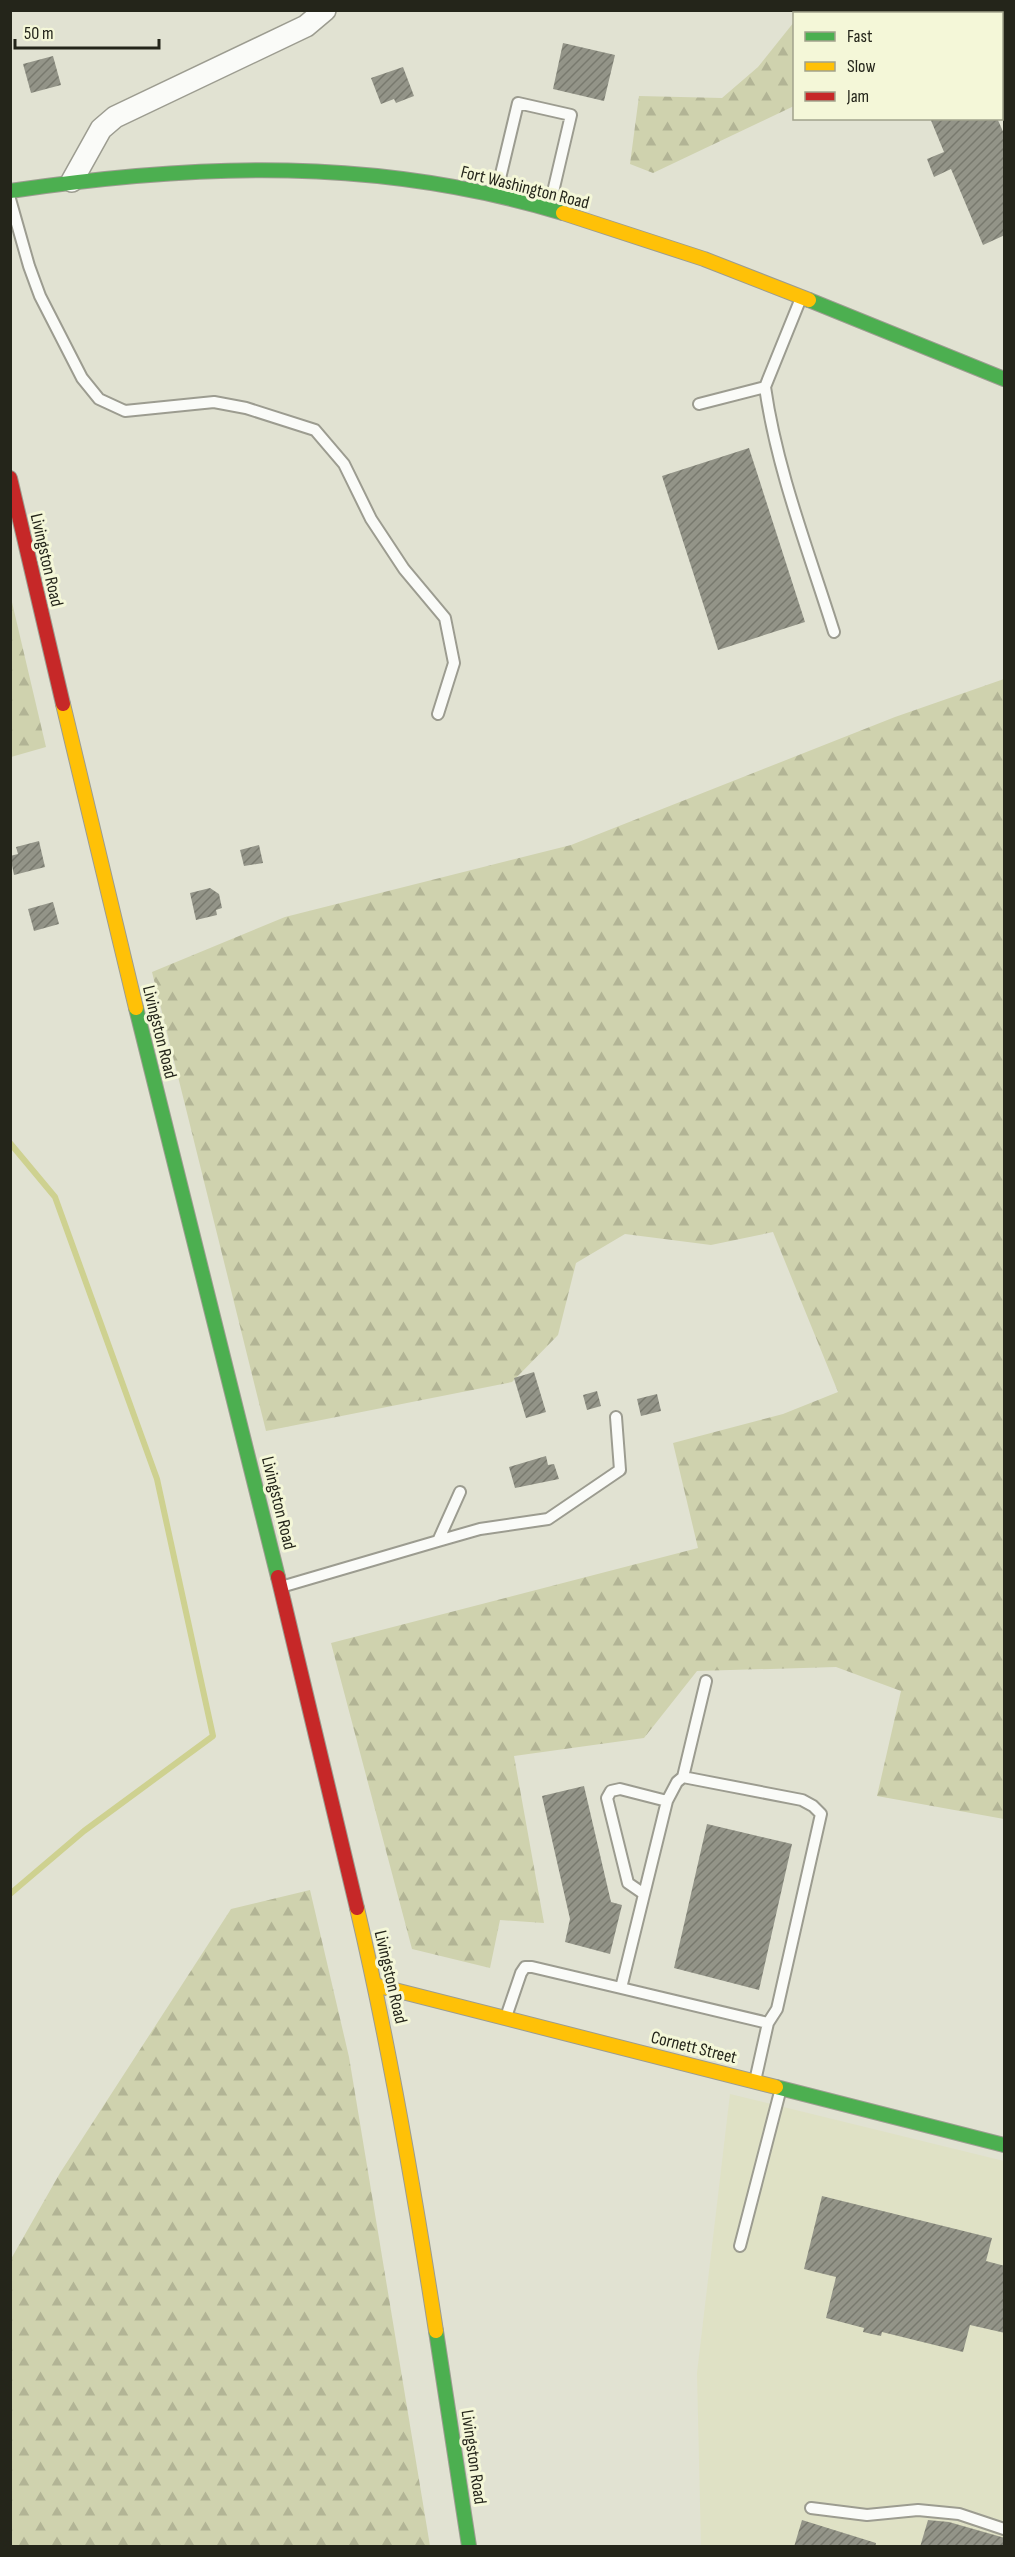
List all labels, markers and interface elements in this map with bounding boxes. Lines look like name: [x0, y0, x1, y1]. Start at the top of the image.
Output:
scale bar: [15, 12, 159, 50]
legend: [793, 12, 1003, 120]
text: 50 m: [24, 23, 54, 44]
text: Fast: [847, 26, 873, 47]
text: Slow: [847, 56, 876, 77]
text: Jam: [846, 86, 869, 107]
street label: Fort Washington Road: [458, 161, 591, 214]
street label: Livingston Road: [26, 511, 67, 609]
street label: Livingston Road: [138, 983, 181, 1081]
street label: Livingston Road: [257, 1454, 300, 1552]
street label: Livingston Road: [370, 1928, 411, 2026]
street label: Cornett Street: [649, 2027, 740, 2068]
street label: Livingston Road: [456, 2409, 491, 2506]

